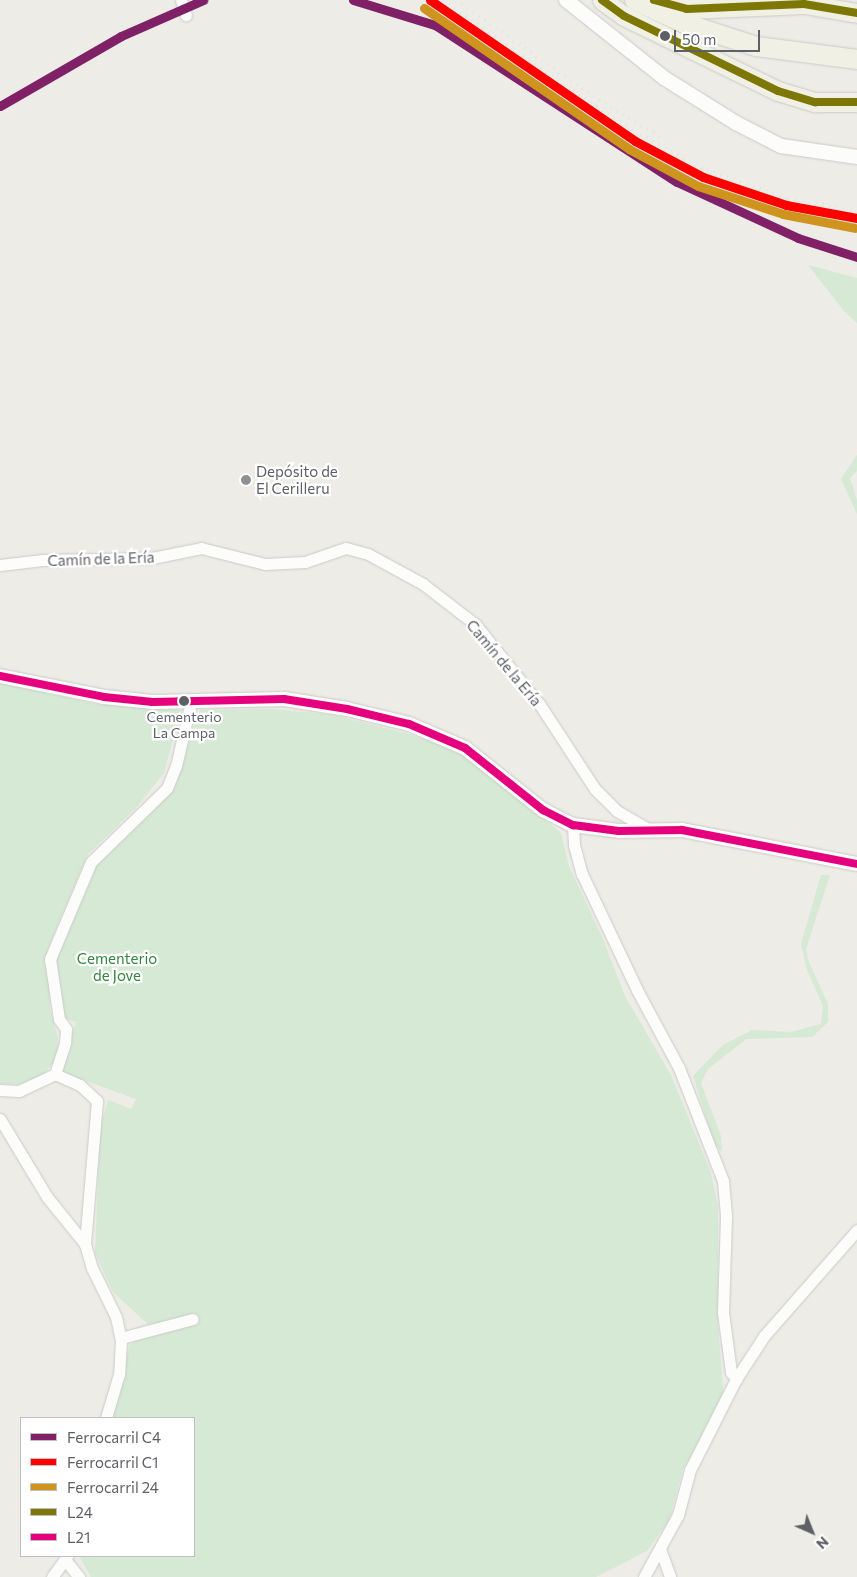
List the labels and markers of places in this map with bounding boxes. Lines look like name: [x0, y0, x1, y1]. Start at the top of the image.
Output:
unlabelled marker: [660, 31, 670, 41]
place label: Depósito de El Cerilleru: [256, 462, 338, 497]
marker: Depósito de El Cerilleru: [240, 474, 252, 486]
marker: Cementerio La Campa: [179, 696, 189, 706]
place label: Cementerio La Campa: [146, 709, 222, 742]

